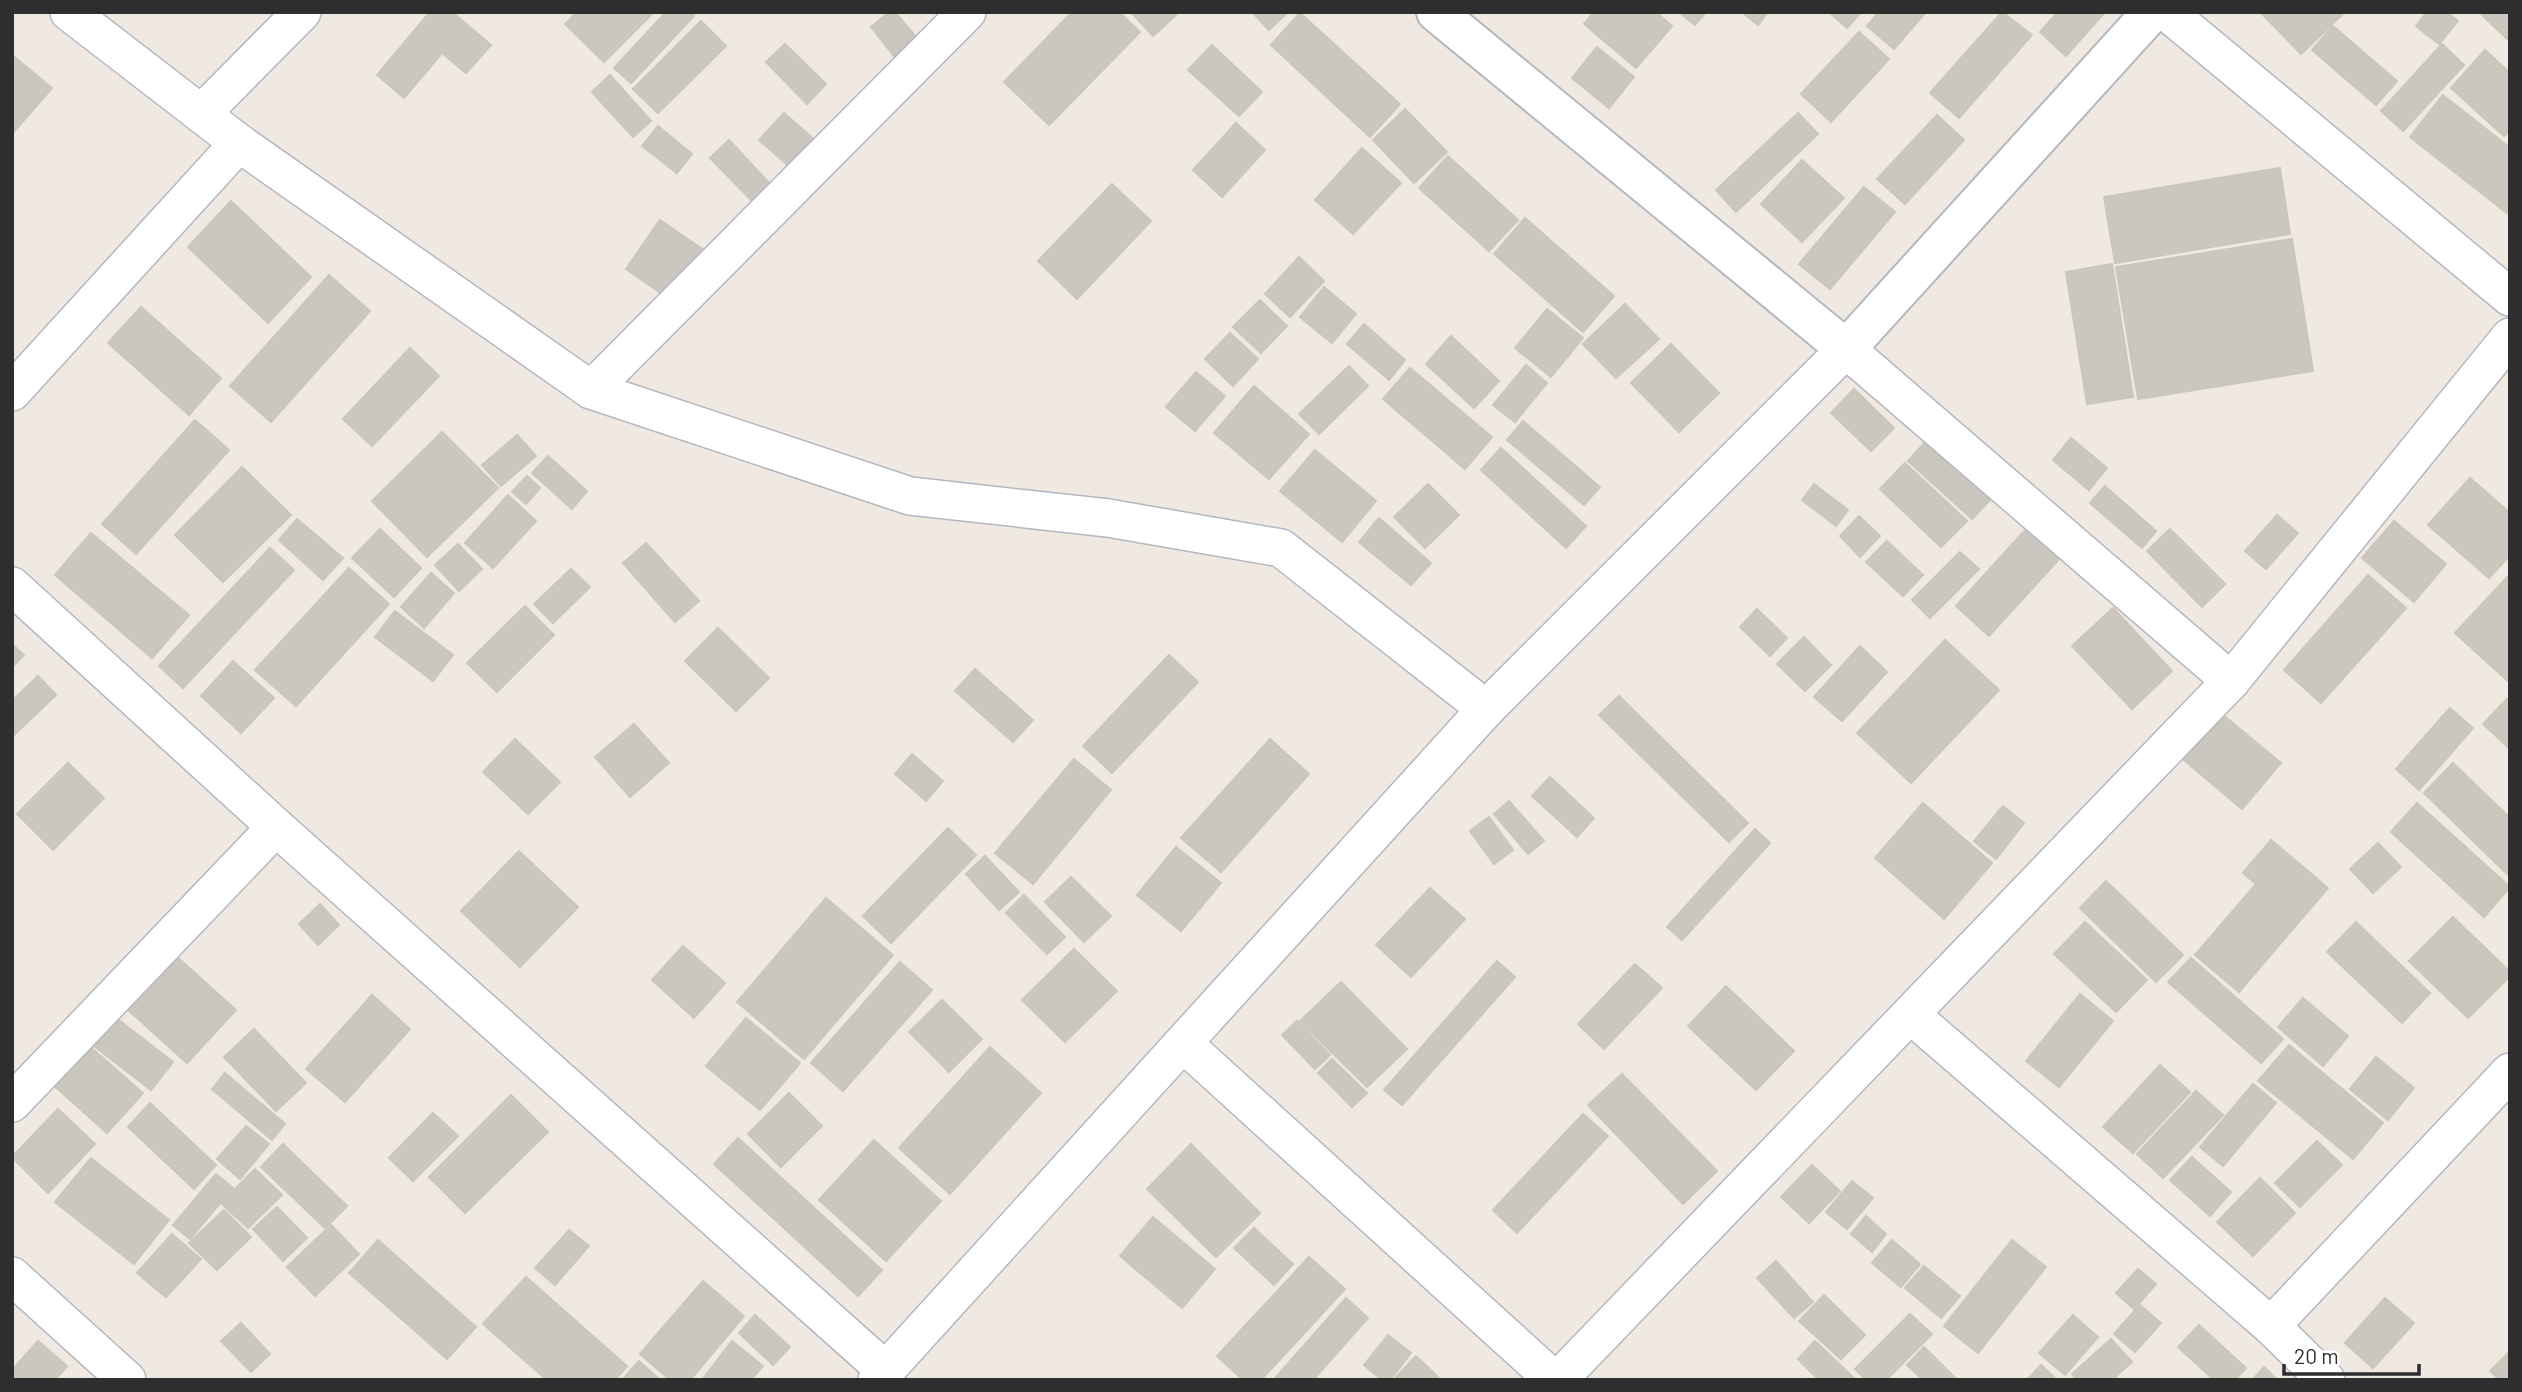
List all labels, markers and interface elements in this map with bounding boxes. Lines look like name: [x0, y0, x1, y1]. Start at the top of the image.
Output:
scale bar: [2284, 1332, 2419, 1376]
text: 20 m: [2294, 1343, 2339, 1368]

